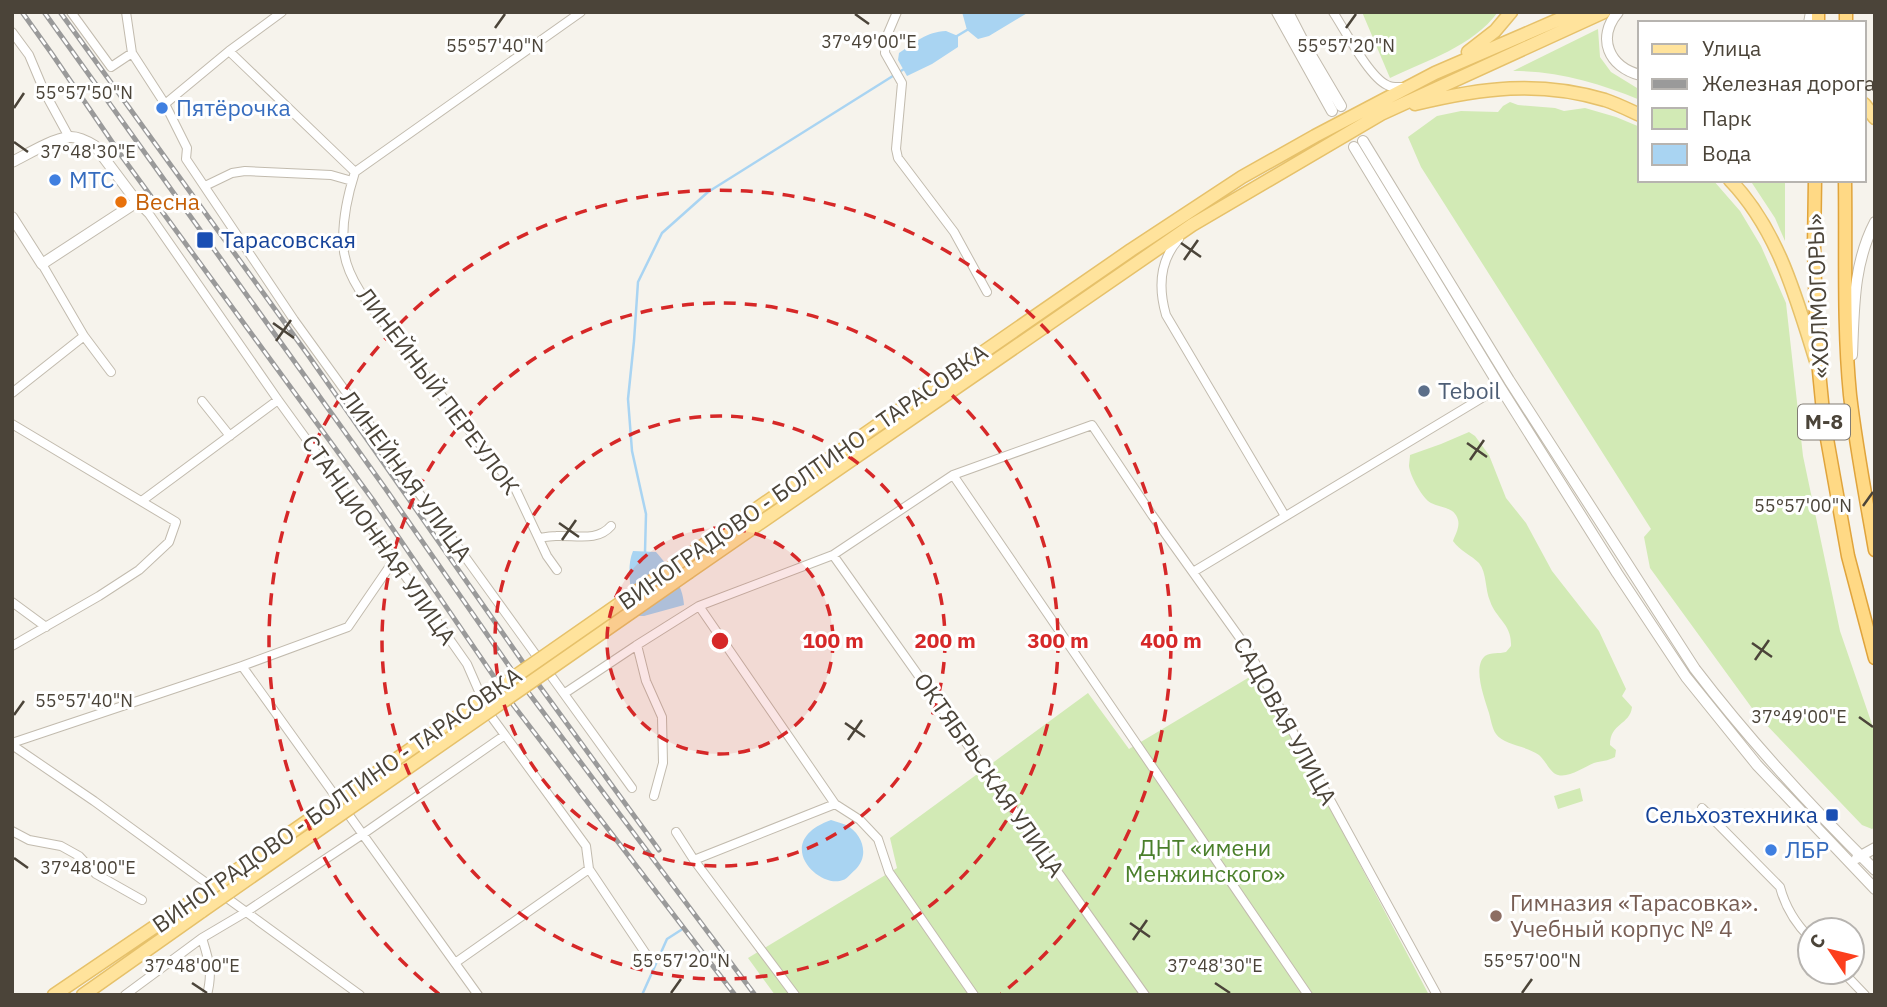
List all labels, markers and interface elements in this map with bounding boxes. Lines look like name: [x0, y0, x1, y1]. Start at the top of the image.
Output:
legend: [1638, 21, 1866, 182]
text: 37°49'00"E: [821, 30, 917, 53]
text: 55°57'40"N: [446, 34, 544, 57]
text: 55°57'20"N: [1297, 34, 1395, 57]
text: Улица: [1702, 34, 1761, 62]
text: Железная дорога: [1702, 69, 1875, 97]
text: 55°57'50"N: [35, 81, 133, 104]
place label: Пятёрочка: [176, 92, 291, 122]
marker: Пятёрочка: [154, 100, 170, 116]
text: Парк: [1702, 104, 1752, 132]
text: Вода: [1702, 139, 1751, 167]
text: 37°48'30"E: [40, 140, 136, 163]
place label: МТС: [69, 164, 115, 194]
marker: МТС: [47, 172, 63, 188]
place label: Весна: [135, 186, 200, 216]
marker: Весна: [113, 194, 129, 210]
street label: «ХОЛМОГОРЫ»: [1799, 213, 1835, 379]
place label: Тарасовская: [221, 224, 356, 254]
marker: Тарасовская: [195, 230, 215, 250]
street label: ЛИНЕЙНЫЙ ПЕРЕУЛОК: [351, 281, 527, 500]
street label: ВИНОГРАДОВО - БОЛТИНО - ТАРАСОВКА: [612, 336, 993, 616]
place label: Teboil: [1438, 375, 1501, 405]
marker: Teboil: [1416, 383, 1432, 399]
street label: ЛИНЕЙНАЯ УЛИЦА: [334, 384, 479, 567]
road number: М-8: [1798, 404, 1850, 440]
street label: СТАНЦИОННАЯ УЛИЦА: [296, 429, 464, 650]
text: 55°57'00"N: [1754, 494, 1852, 517]
text: 100 m: [802, 626, 864, 654]
text: 200 m: [914, 626, 976, 654]
text: 300 m: [1027, 626, 1089, 654]
text: 400 m: [1140, 626, 1202, 654]
centre of rings: [708, 629, 732, 653]
street label: САДОВАЯ УЛИЦА: [1227, 631, 1345, 810]
street label: ВИНОГРАДОВО - БОЛТИНО - ТАРАСОВКА: [146, 659, 527, 939]
street label: ОКТЯБРЬСКАЯ УЛИЦА: [908, 666, 1072, 883]
text: 55°57'40"N: [35, 689, 133, 712]
text: 37°49'00"E: [1751, 705, 1847, 728]
place label: Сельхозтехника: [1645, 799, 1818, 829]
marker: Сельхозтехника: [1824, 807, 1840, 823]
park label: ДНТ «имени Менжинского»: [1125, 832, 1285, 888]
place label: ЛБР: [1785, 834, 1829, 864]
marker: ЛБР: [1763, 842, 1779, 858]
text: 37°48'00"E: [40, 856, 136, 879]
place label: Гимназия «Тарасовка». Учебный корпус № 4: [1510, 887, 1759, 943]
marker: Гимназия «Тарасовка». Учебный корпус № 4: [1488, 908, 1504, 924]
north arrow: [1796, 916, 1866, 986]
text: С: [1804, 929, 1830, 953]
text: 55°57'20"N: [632, 949, 730, 972]
text: 55°57'00"N: [1483, 949, 1581, 972]
text: 37°48'00"E: [144, 954, 240, 977]
text: 37°48'30"E: [1167, 954, 1263, 977]

